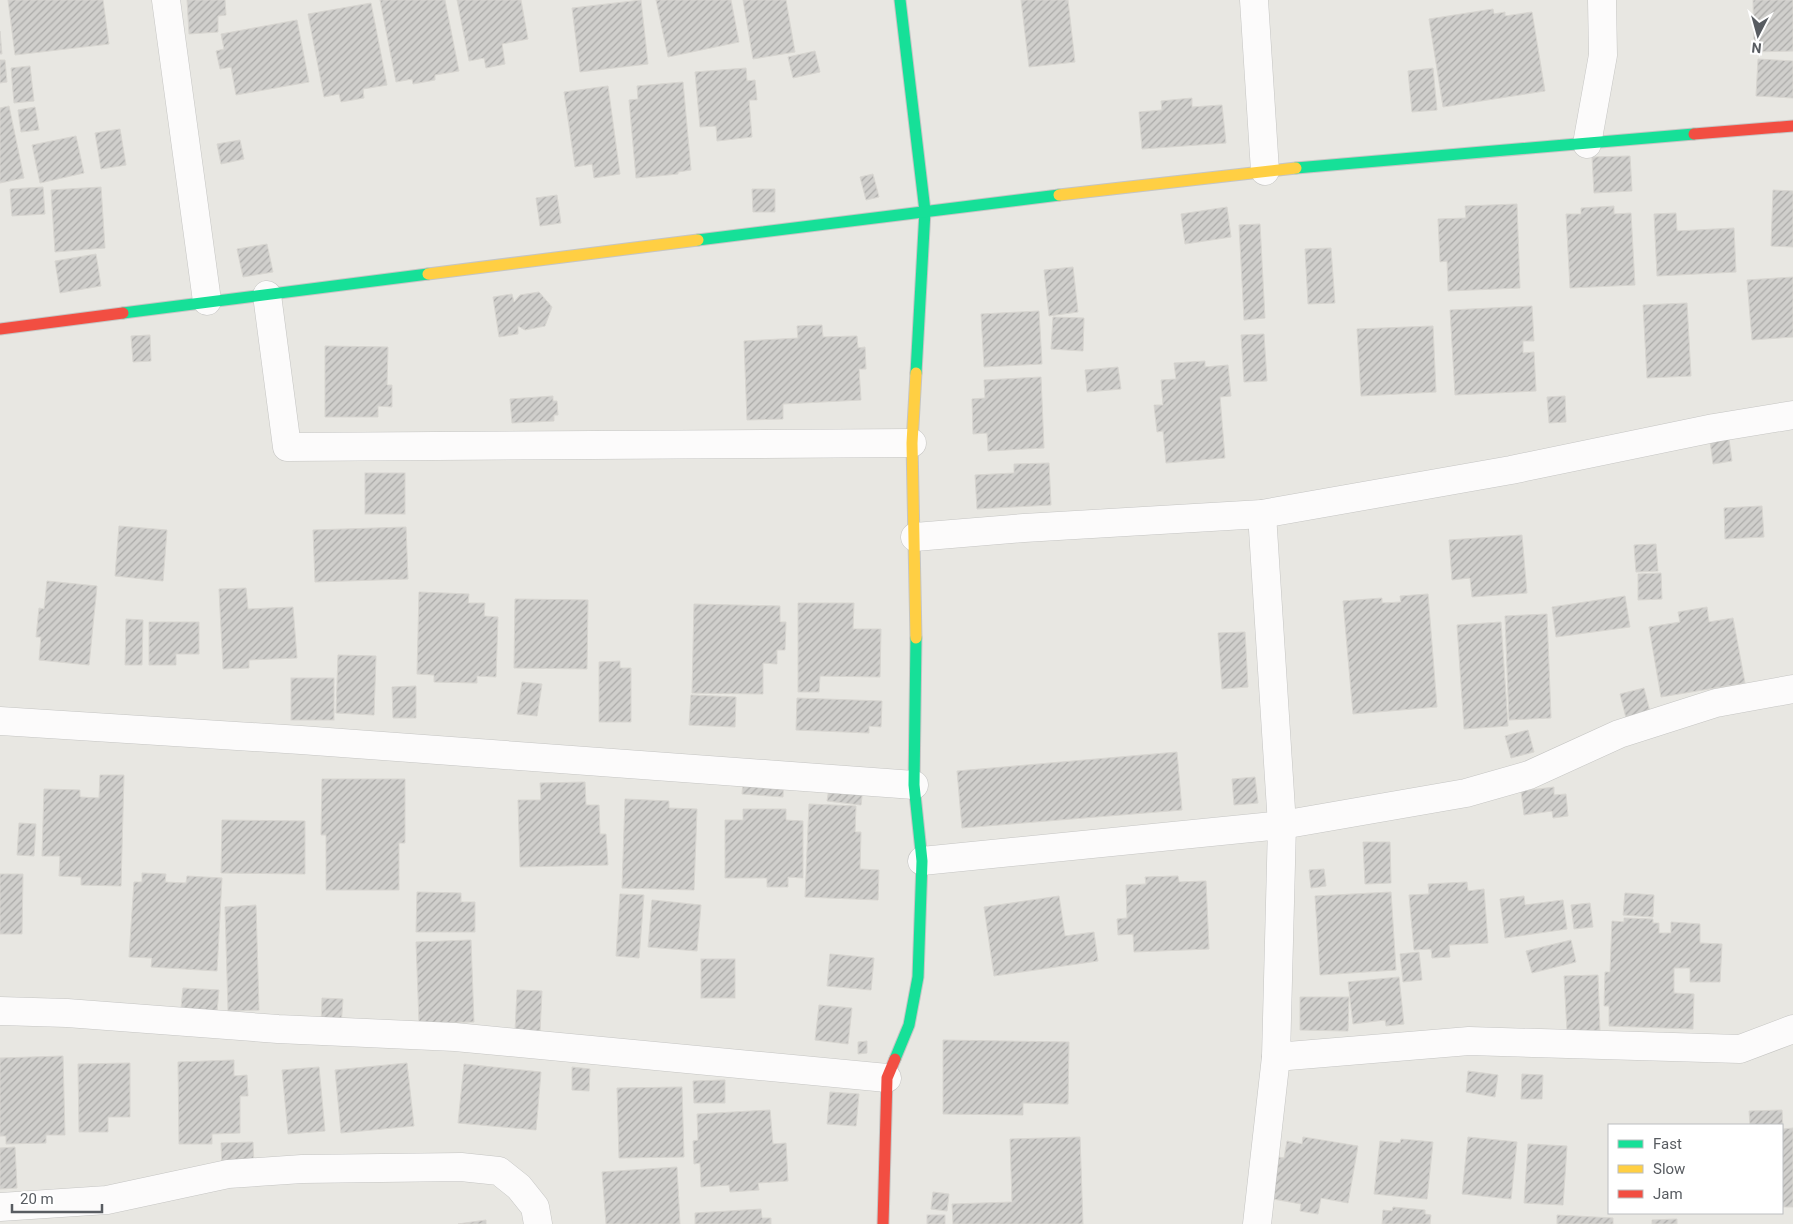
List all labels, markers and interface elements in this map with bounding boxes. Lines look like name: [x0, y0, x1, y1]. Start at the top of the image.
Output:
north arrow: [1733, 10, 1783, 60]
text: N: [1751, 39, 1762, 56]
legend: [1608, 1124, 1783, 1214]
text: Fast: [1653, 1135, 1682, 1153]
text: Slow: [1653, 1160, 1685, 1178]
scale bar: [12, 1182, 102, 1214]
text: Jam: [1653, 1185, 1683, 1203]
text: 20 m: [20, 1190, 54, 1208]

